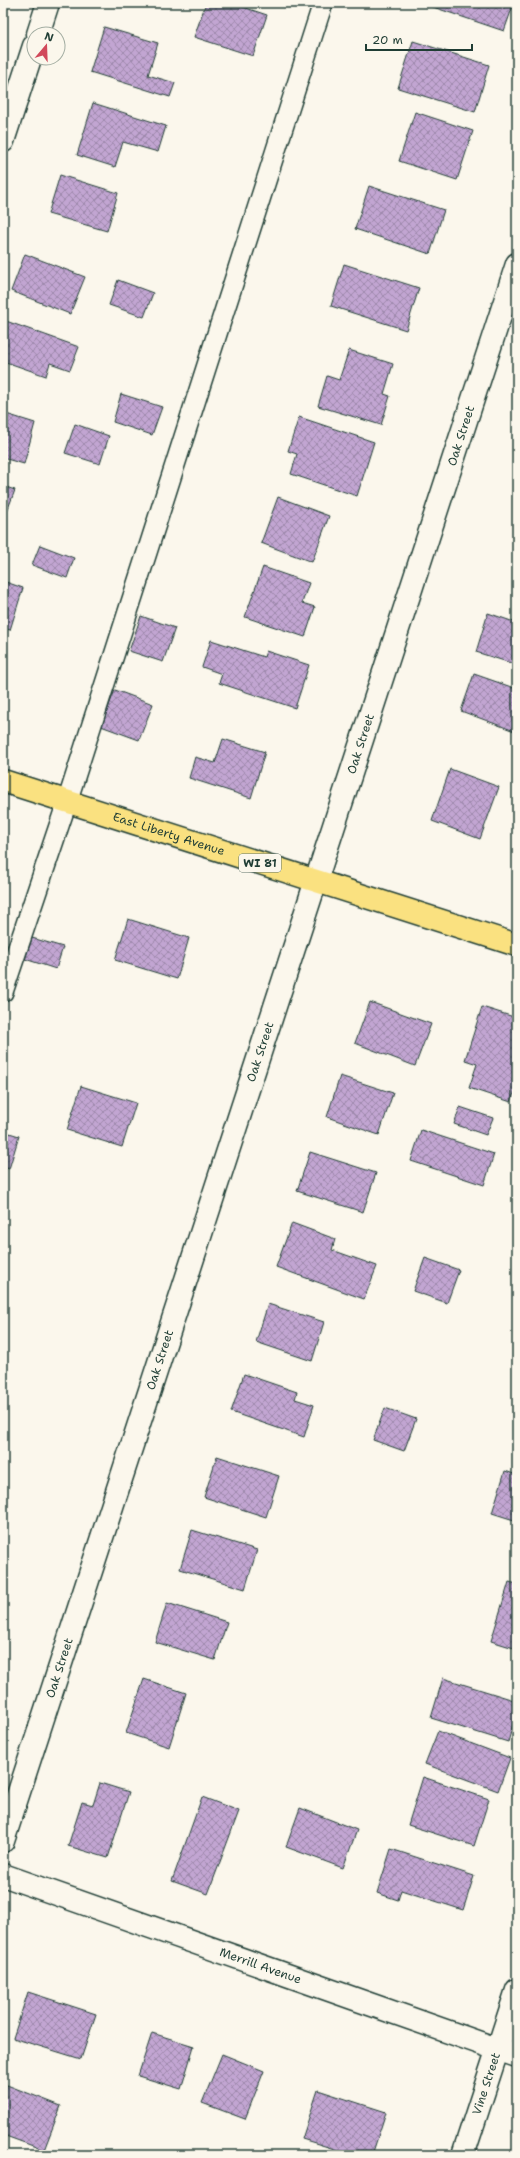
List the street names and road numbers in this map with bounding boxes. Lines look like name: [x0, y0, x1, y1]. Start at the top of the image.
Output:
street label: Oak Street: [444, 404, 478, 468]
street label: Oak Street: [343, 712, 378, 776]
street label: East Liberty Avenue: [111, 809, 227, 859]
road number: WI 81: [239, 854, 281, 872]
street label: Oak Street: [243, 1020, 277, 1084]
street label: Oak Street: [143, 1328, 177, 1392]
street label: Oak Street: [42, 1636, 77, 1700]
street label: Merrill Avenue: [217, 1944, 304, 1988]
street label: Vine Street: [469, 2050, 504, 2117]

